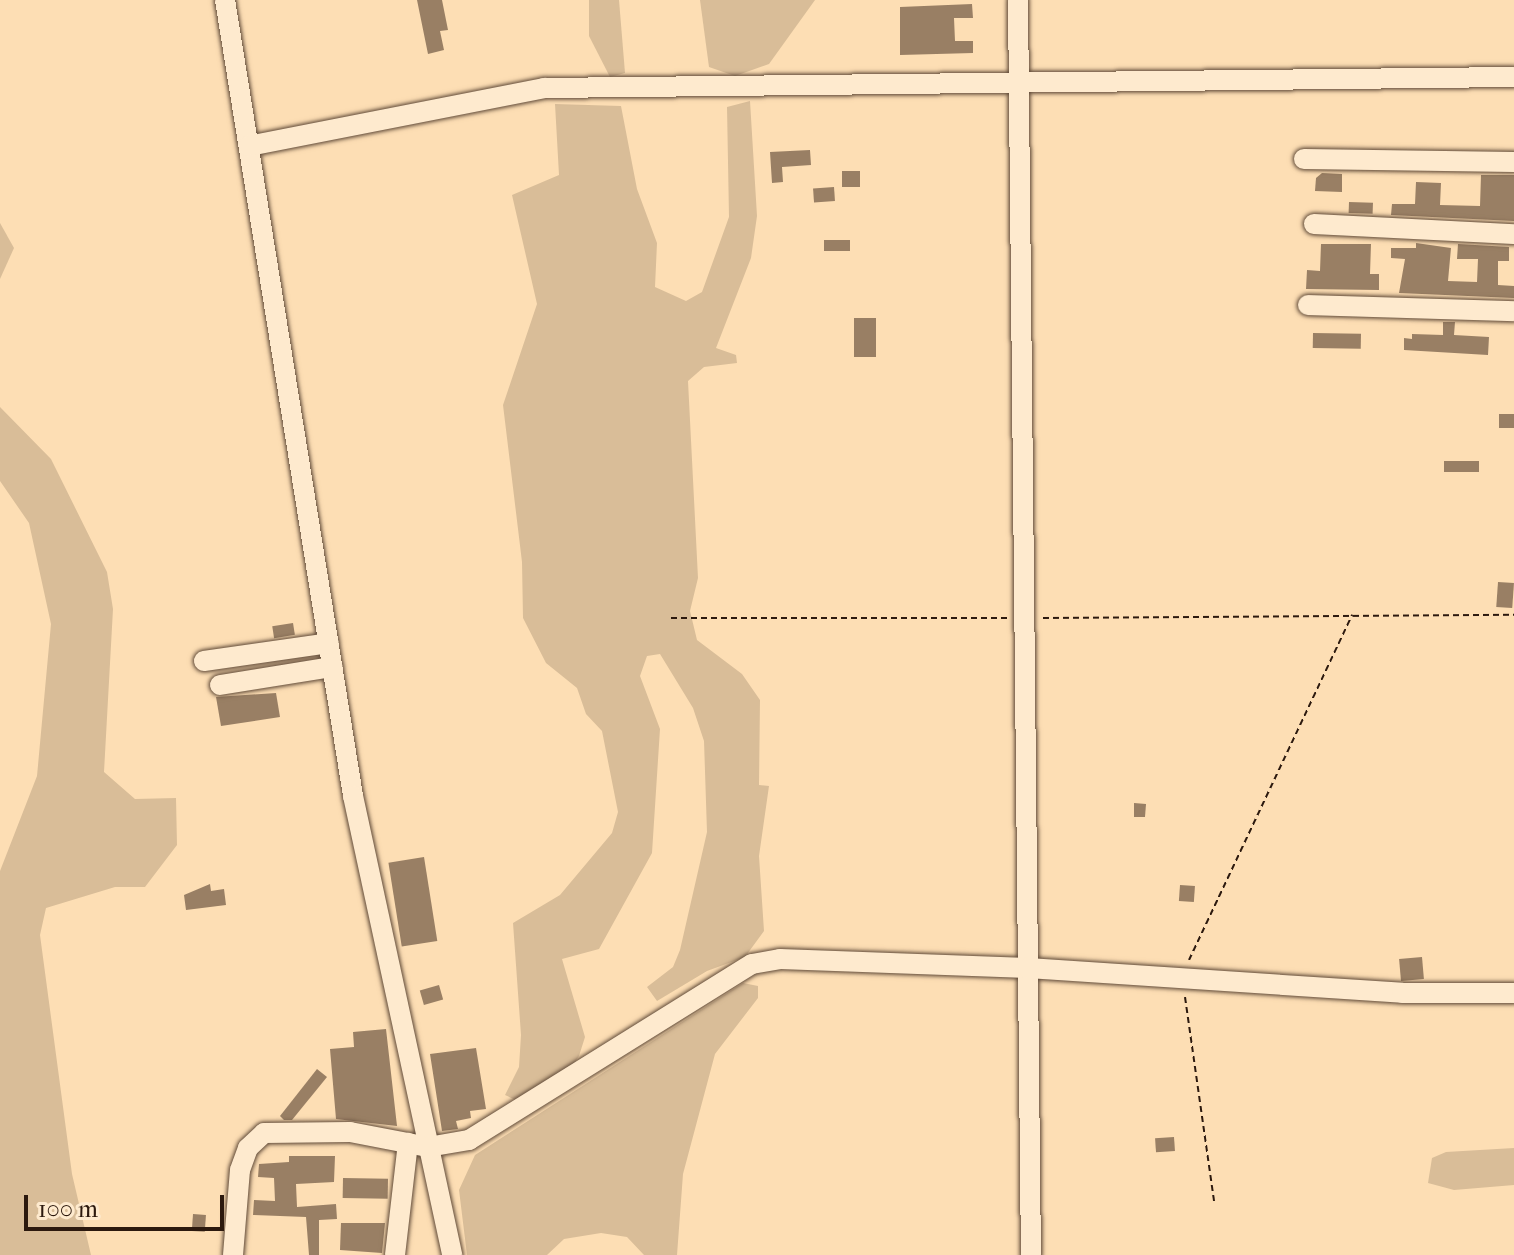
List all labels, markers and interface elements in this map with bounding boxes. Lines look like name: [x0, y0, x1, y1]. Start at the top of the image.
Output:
scale bar: [28, 1179, 228, 1229]
text: 100 m: [38, 1195, 98, 1223]

